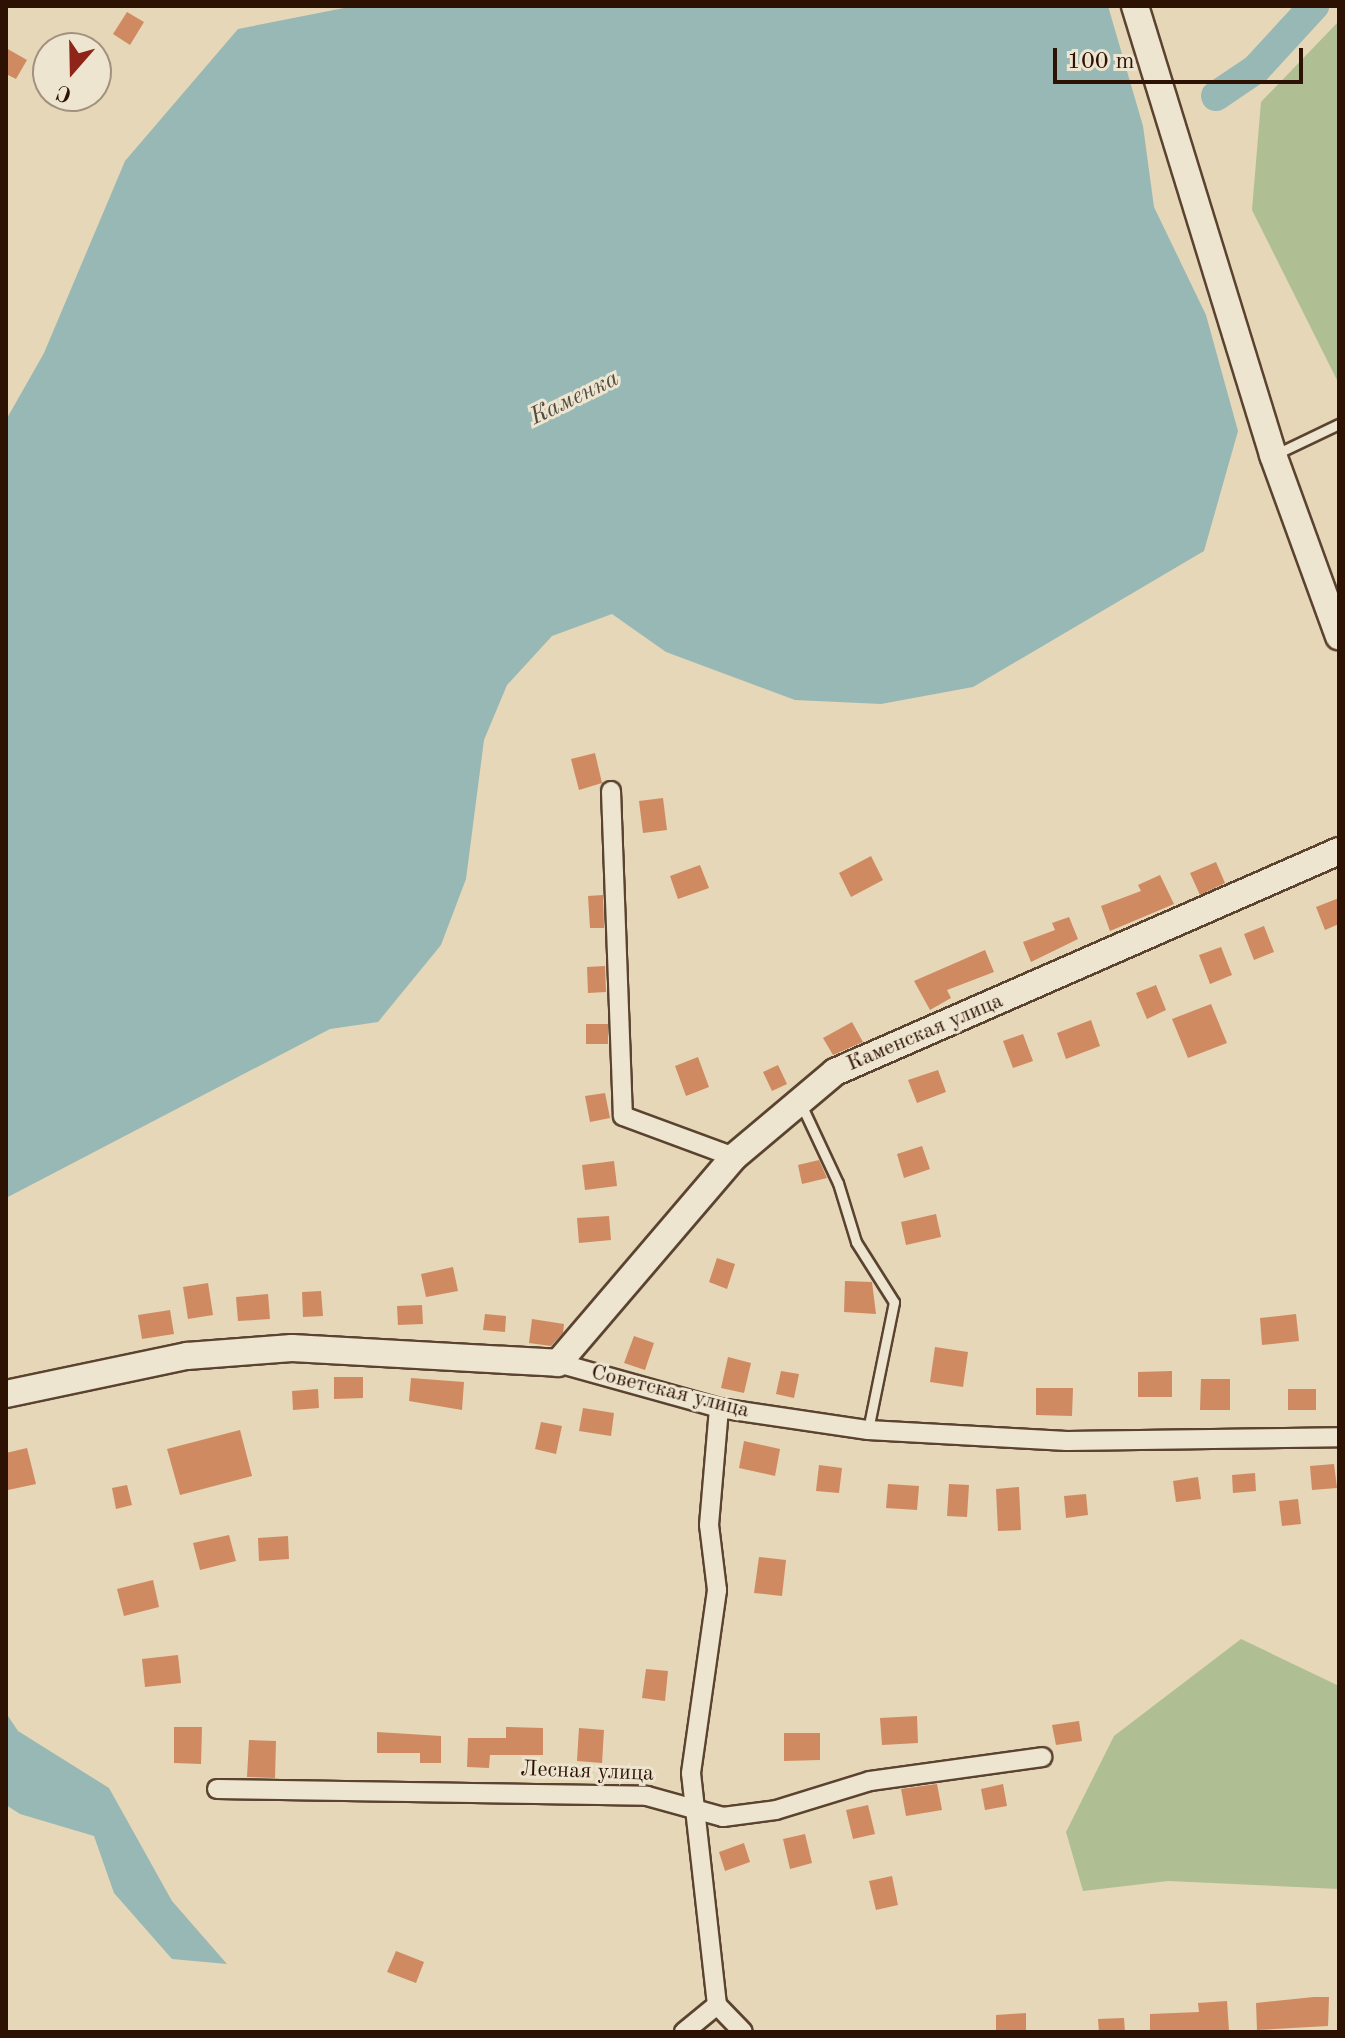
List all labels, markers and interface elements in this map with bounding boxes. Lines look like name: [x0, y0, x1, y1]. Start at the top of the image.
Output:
north arrow: [32, 32, 112, 112]
scale bar: [1057, 32, 1307, 82]
text: 100 m: [1067, 50, 1135, 74]
text: С: [54, 80, 75, 105]
water label: Каменка: [526, 365, 624, 433]
street label: Каменская улица: [843, 988, 1007, 1078]
street label: Советская улица: [588, 1360, 752, 1424]
street label: Лесная улица: [520, 1756, 654, 1788]

